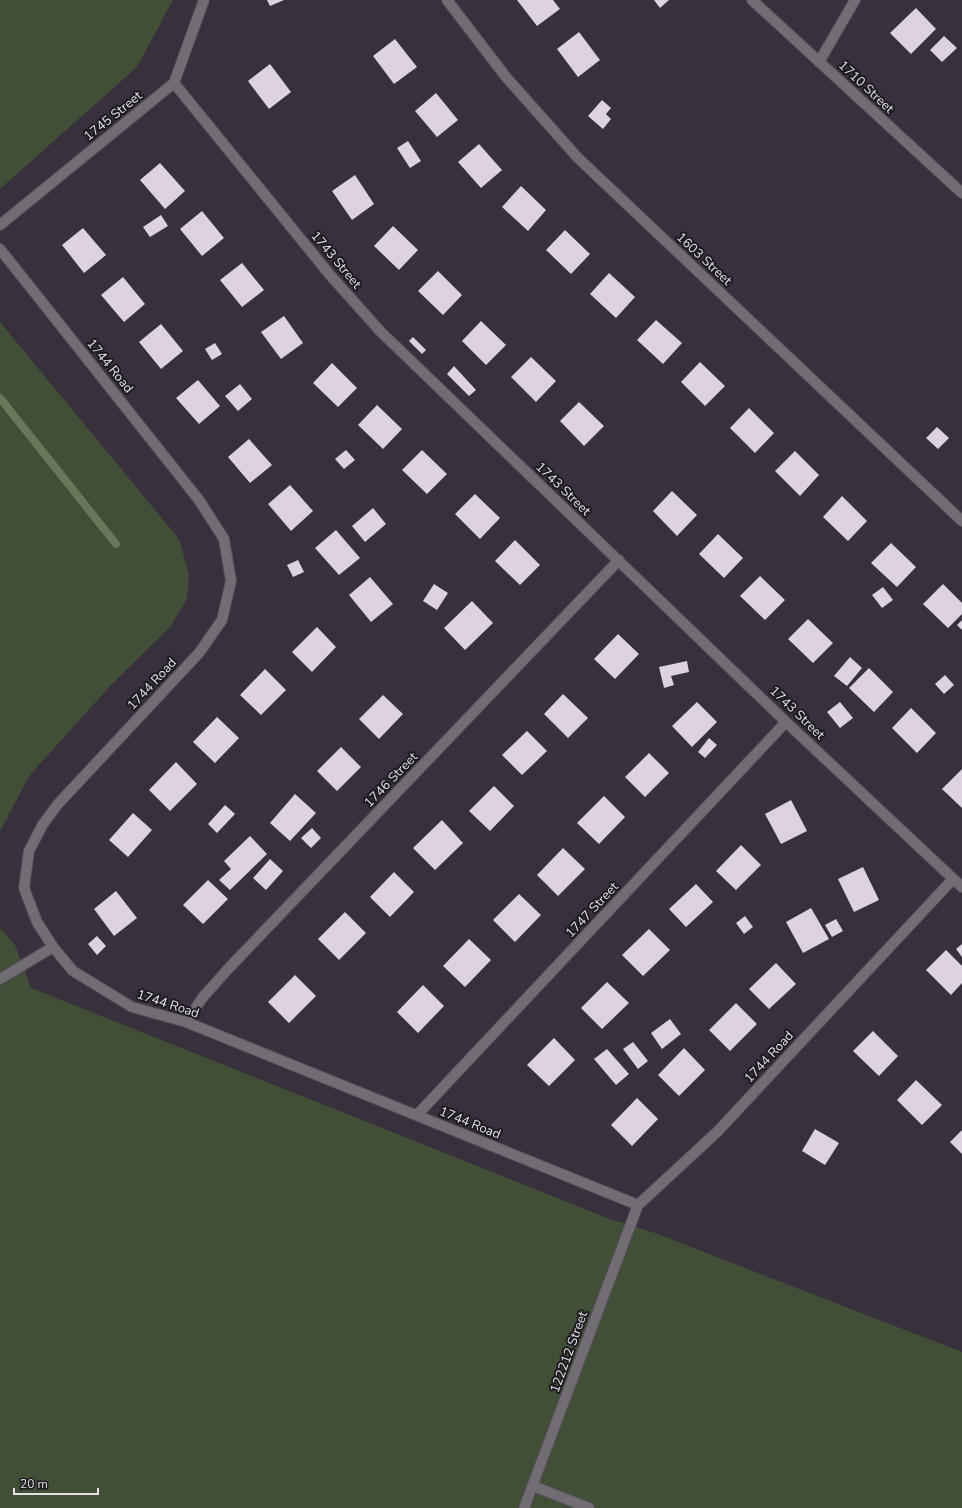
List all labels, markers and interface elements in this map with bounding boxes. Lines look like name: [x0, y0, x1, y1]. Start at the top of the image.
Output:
street label: 1710 Street: [834, 57, 898, 118]
street label: 1745 Street: [80, 87, 146, 145]
street label: 1743 Street: [307, 227, 366, 293]
street label: 1603 Street: [672, 229, 736, 290]
street label: 1744 Road: [83, 335, 137, 397]
street label: 1743 Street: [532, 458, 595, 520]
street label: 1744 Road: [123, 654, 181, 714]
street label: 1743 Street: [766, 682, 829, 744]
street label: 1746 Street: [360, 748, 422, 811]
street label: 1747 Street: [562, 878, 623, 942]
street label: 1744 Road: [134, 985, 202, 1023]
street label: 1744 Road: [740, 1027, 798, 1087]
street label: 1744 Road: [437, 1103, 503, 1143]
street label: 122212 Street: [546, 1308, 592, 1395]
scale bar: [14, 1470, 98, 1496]
text: 20 m: [20, 1476, 48, 1492]

